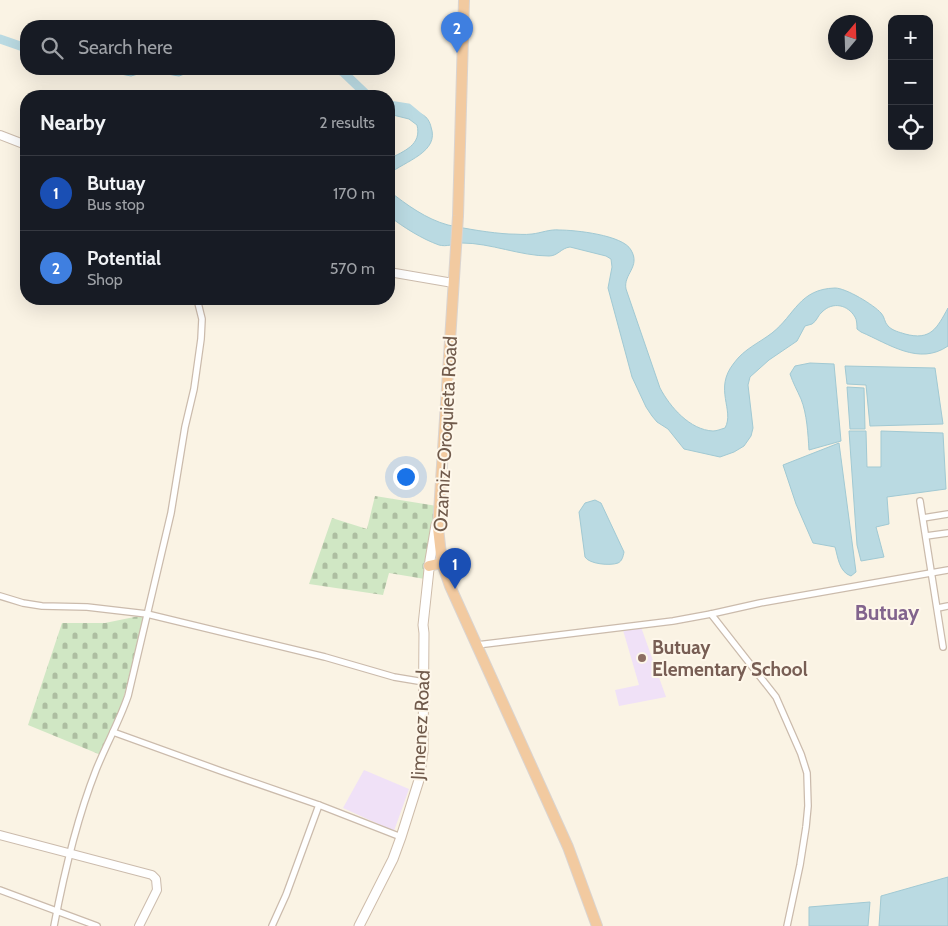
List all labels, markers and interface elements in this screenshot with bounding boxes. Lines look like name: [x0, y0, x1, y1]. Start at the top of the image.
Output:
pin: 2: [441, 12, 473, 53]
north arrow: [828, 15, 873, 60]
map controls: [888, 15, 933, 150]
button: +: [888, 15, 933, 60]
search box: [20, 20, 395, 75]
icon: search: [38, 34, 66, 62]
text: Search here: [78, 36, 172, 59]
button: −: [888, 60, 933, 105]
button: locate: [888, 105, 933, 150]
text: Nearby: [40, 110, 106, 135]
text: 2 results: [319, 113, 375, 132]
text: Butuay: [87, 172, 146, 195]
text: 1: [53, 184, 59, 203]
text: 170 m: [333, 184, 375, 203]
text: Bus stop: [87, 195, 145, 214]
text: Potential: [87, 247, 161, 270]
text: 2: [52, 259, 60, 278]
text: 570 m: [330, 259, 375, 278]
text: Shop: [87, 270, 123, 289]
street label: Ozamiz-Oroquieta Road: [429, 336, 462, 532]
your location: [393, 464, 419, 490]
pin: 1: [439, 548, 471, 589]
district label: Butuay: [855, 600, 920, 625]
place label: Butuay Elementary School: [652, 636, 808, 681]
marker: Butuay Elementary School: [636, 652, 648, 664]
street label: Jimenez Road: [406, 670, 435, 781]

